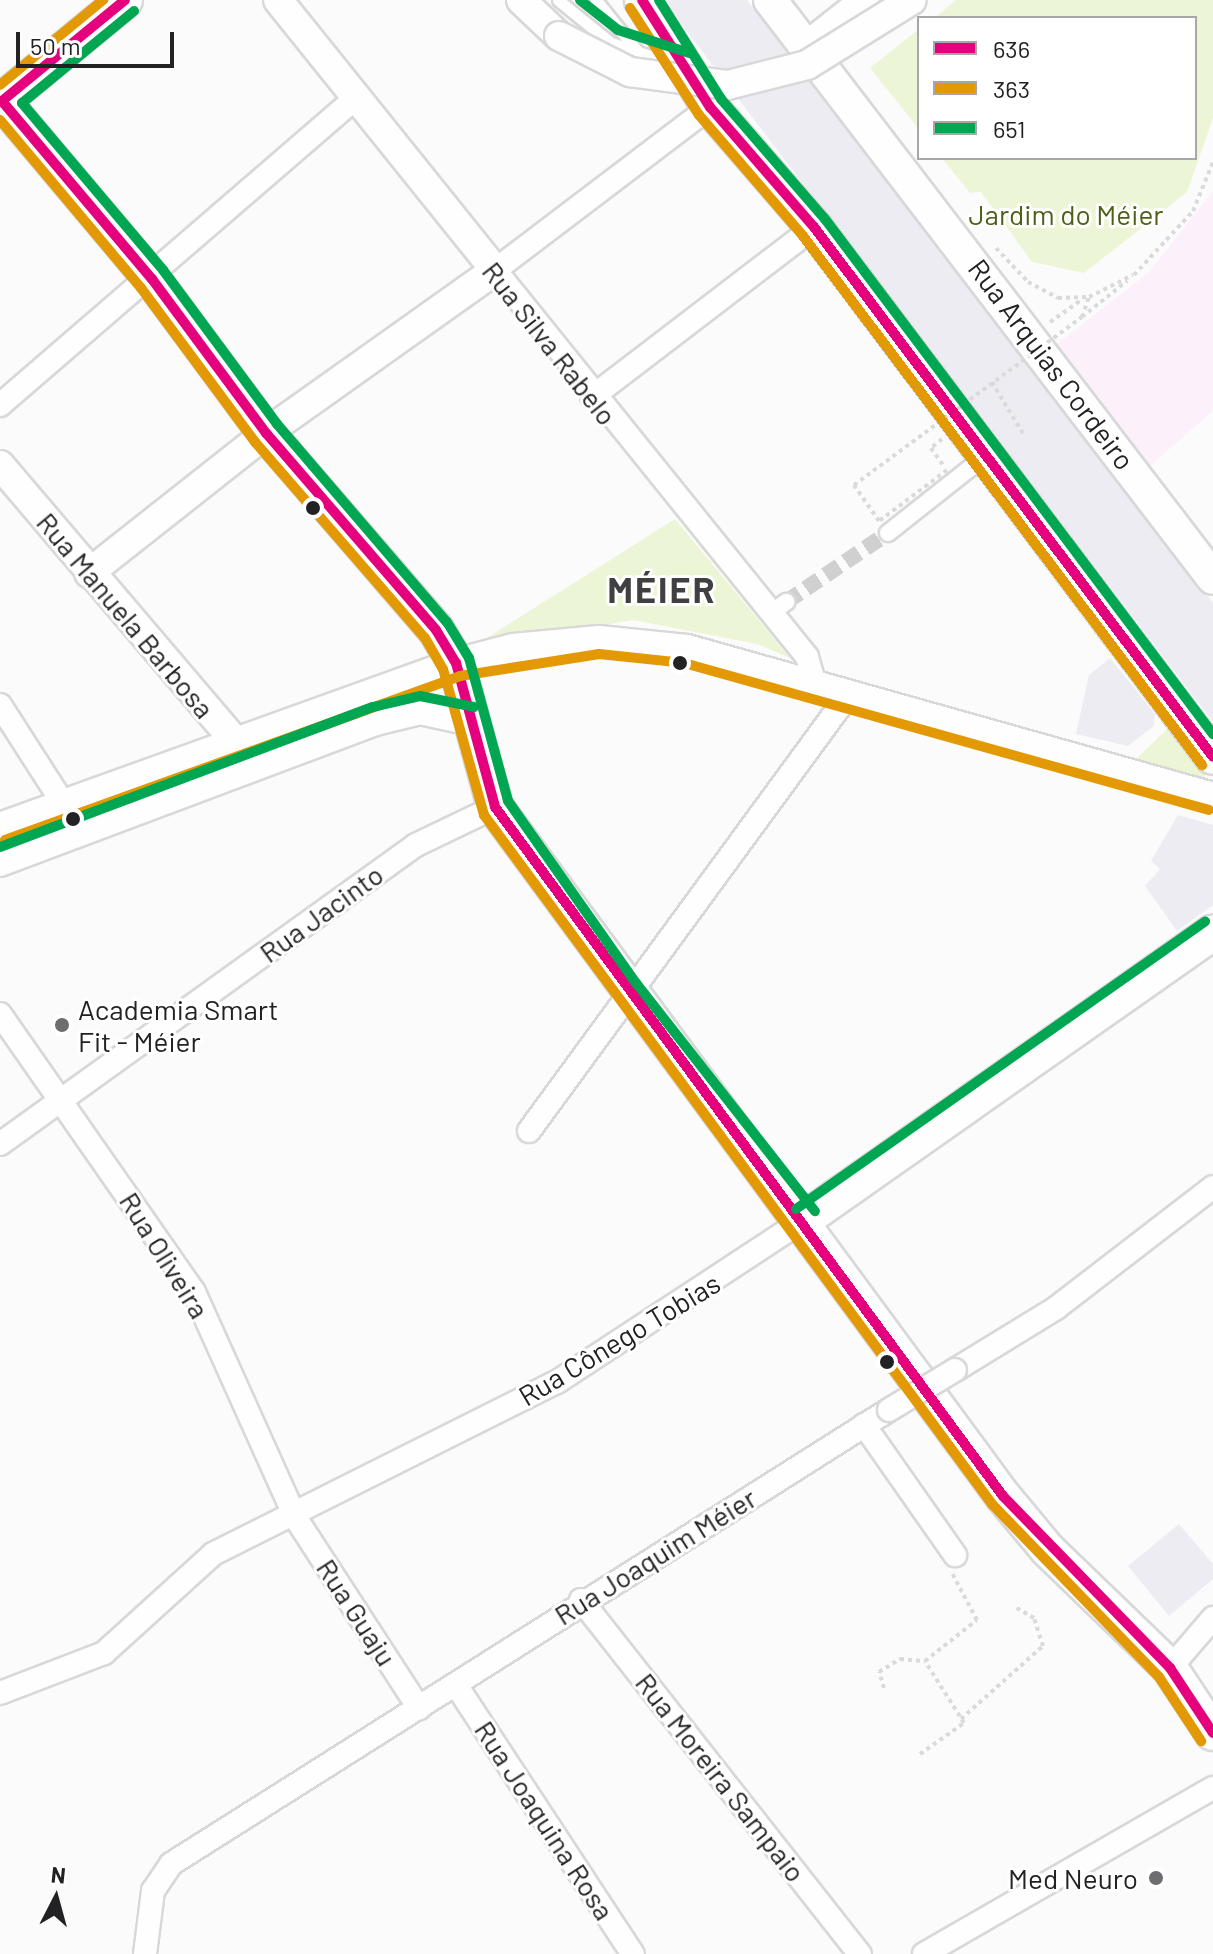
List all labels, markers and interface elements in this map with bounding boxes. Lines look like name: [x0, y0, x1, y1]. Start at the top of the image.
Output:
scale bar: [20, 16, 178, 66]
legend: [917, 16, 1197, 160]
text: 50 m: [30, 31, 81, 60]
text: 636: [993, 34, 1030, 63]
text: 363: [993, 74, 1030, 103]
text: 651: [993, 114, 1025, 143]
park label: Jardim do Méier: [968, 197, 1164, 231]
street label: Rua Arquias Cordeiro: [962, 252, 1142, 476]
street label: Rua Silva Rabelo: [476, 255, 624, 431]
unlabelled marker: [305, 500, 321, 516]
street label: Rua Manuela Barbosa: [30, 505, 222, 725]
district label: MÉIER: [607, 567, 717, 611]
unlabelled marker: [672, 655, 688, 671]
unlabelled marker: [65, 811, 81, 827]
street label: Rua Jacinto: [253, 857, 389, 969]
place label: Academia Smart Fit - Méier: [78, 992, 279, 1058]
marker: Academia Smart Fit - Méier: [53, 1016, 71, 1034]
street label: Rua Oliveira: [113, 1186, 217, 1324]
street label: Rua Cônego Tobias: [512, 1266, 726, 1412]
unlabelled marker: [879, 1354, 895, 1370]
street label: Rua Joaquim Méier: [548, 1480, 762, 1632]
street label: Rua Guaju: [310, 1552, 404, 1672]
street label: Rua Moreira Sampaio: [629, 1666, 813, 1888]
street label: Rua Joaquina Rosa: [468, 1714, 622, 1926]
north arrow: [16, 1858, 96, 1938]
text: N: [50, 1860, 67, 1888]
place label: Med Neuro: [1008, 1861, 1138, 1895]
marker: Med Neuro: [1145, 1867, 1167, 1889]

